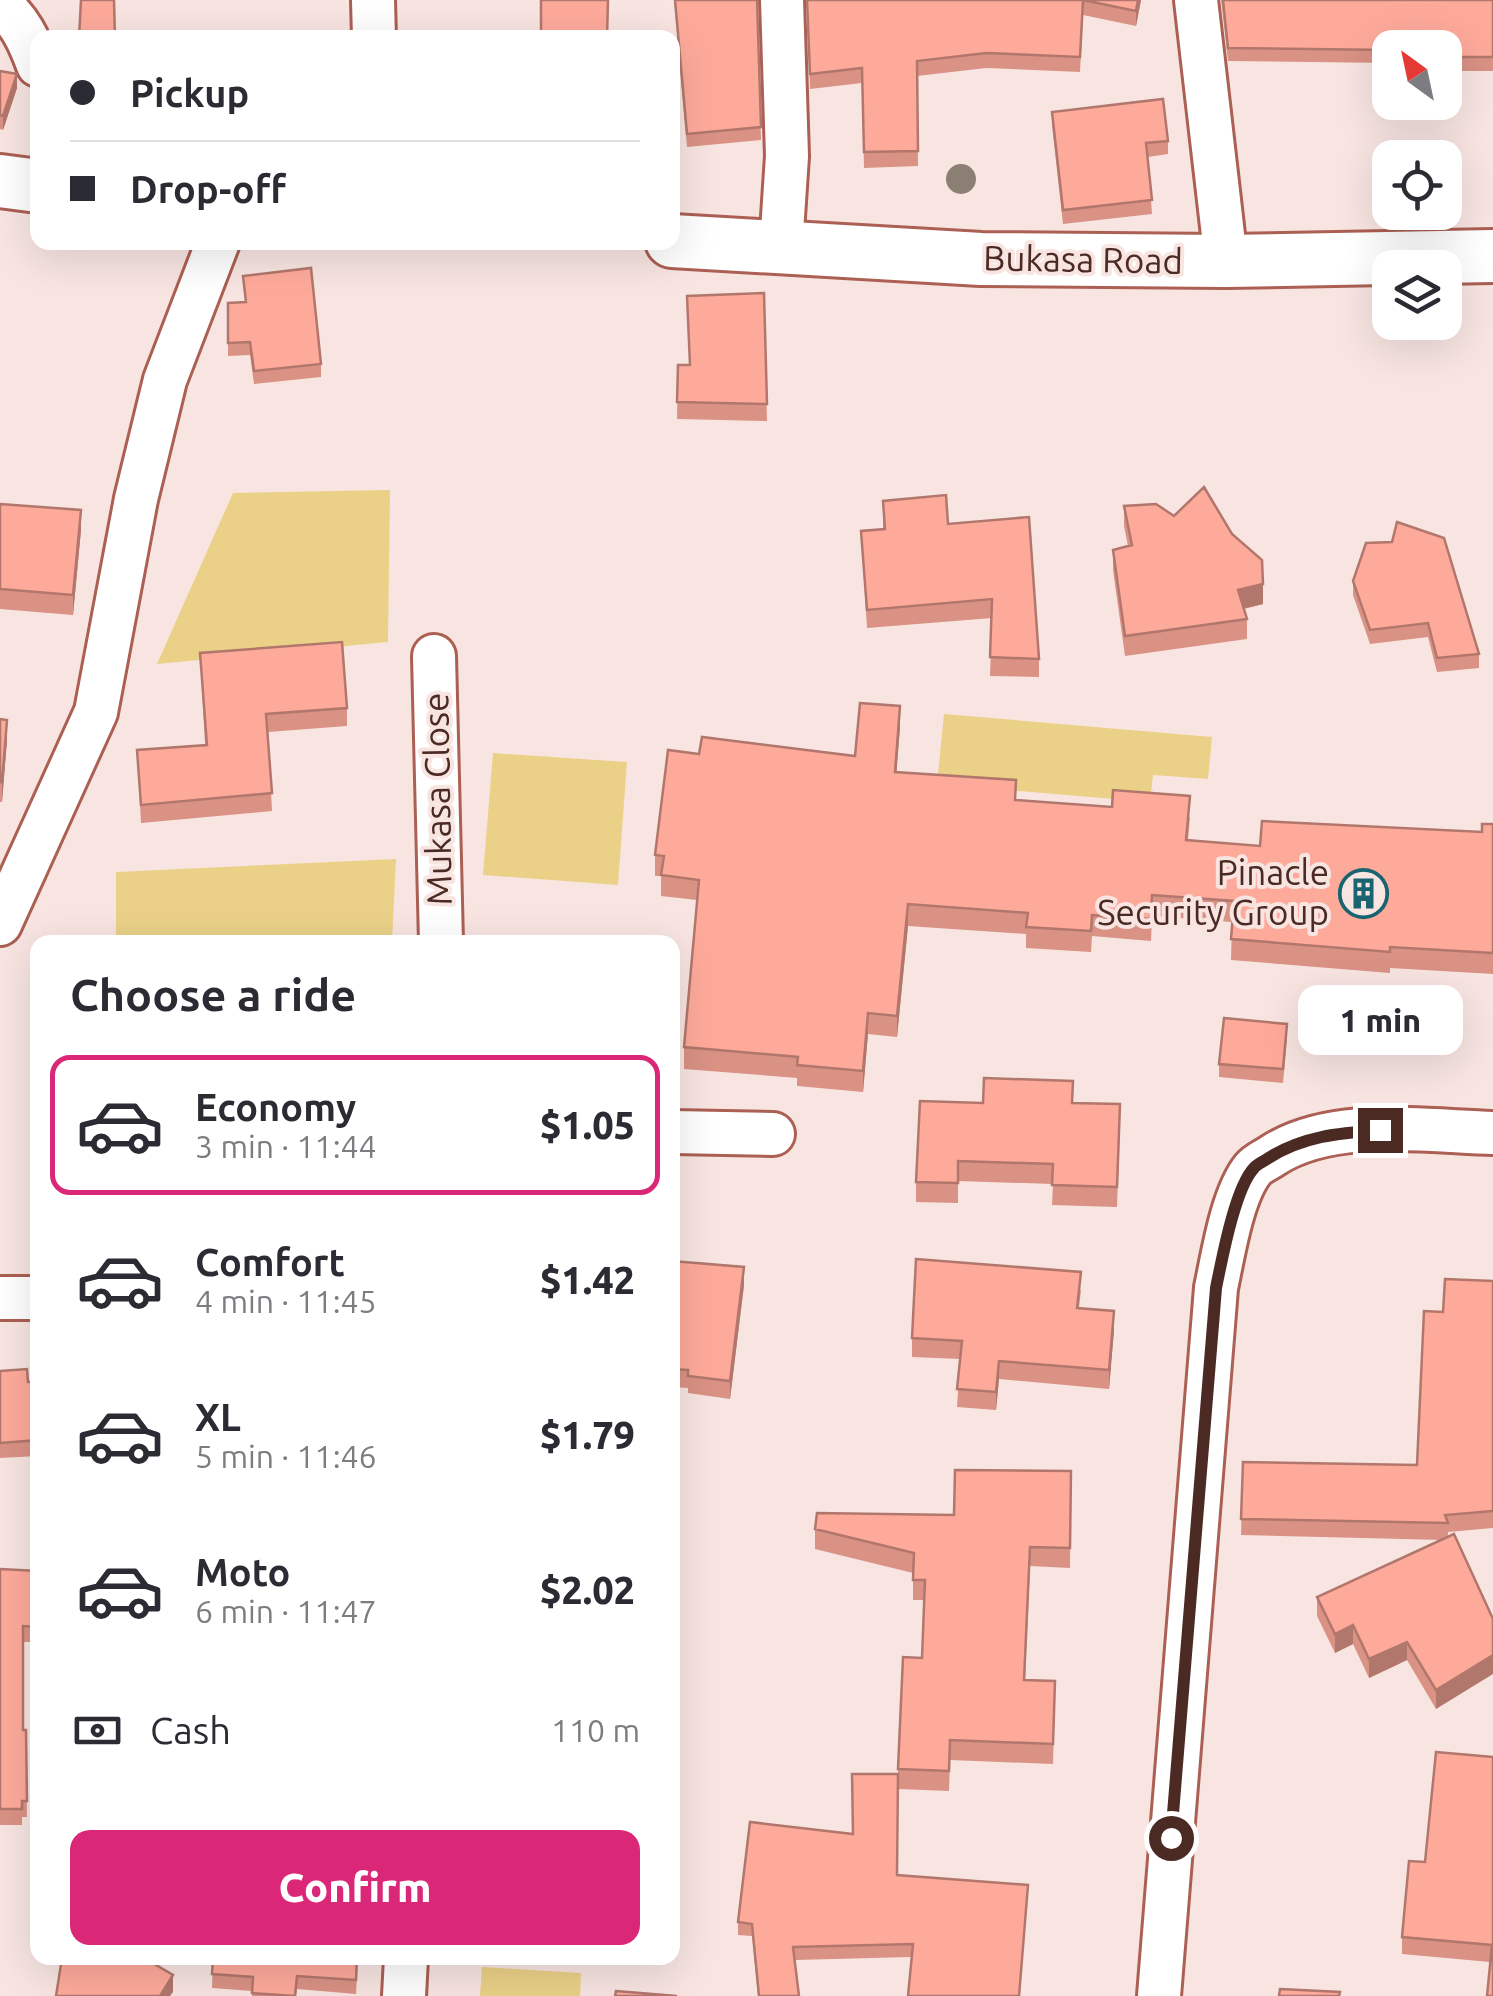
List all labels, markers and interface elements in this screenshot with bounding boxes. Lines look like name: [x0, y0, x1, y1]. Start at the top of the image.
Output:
north arrow: [1372, 30, 1462, 120]
map controls: [1372, 30, 1462, 340]
text: Pickup: [130, 72, 249, 114]
button: locate: [1372, 140, 1462, 230]
text: Drop-off: [130, 168, 286, 210]
street label: Bukasa Road: [983, 237, 1183, 281]
button: layers: [1372, 250, 1462, 340]
street label: Mukasa Close: [415, 692, 459, 906]
place label: Pinacle Security Group: [1097, 852, 1329, 932]
building icon: Pinacle Security Group: [1338, 867, 1390, 919]
text: Choose a ride: [70, 969, 356, 1020]
callout: 1 min: [1298, 985, 1462, 1055]
text: 1 min: [1340, 1002, 1421, 1038]
icon: car: [75, 1080, 165, 1170]
text: Economy: [195, 1086, 356, 1128]
text: $1.05: [540, 1104, 635, 1146]
route end: [1358, 1108, 1403, 1153]
text: 3 min · 11:44: [195, 1128, 377, 1164]
icon: car: [75, 1235, 165, 1325]
text: Comfort: [195, 1241, 345, 1283]
text: $1.42: [540, 1259, 635, 1301]
text: 4 min · 11:45: [195, 1283, 377, 1319]
icon: car: [75, 1390, 165, 1480]
text: XL: [195, 1396, 241, 1438]
text: $1.79: [540, 1414, 635, 1456]
text: 5 min · 11:46: [195, 1438, 377, 1474]
icon: car: [75, 1545, 165, 1635]
text: Moto: [195, 1551, 290, 1593]
text: $2.02: [540, 1569, 635, 1611]
text: 6 min · 11:47: [195, 1593, 377, 1629]
icon: cash: [70, 1703, 125, 1758]
text: Cash: [150, 1709, 231, 1751]
text: 110 m: [551, 1712, 640, 1748]
route start: [1149, 1816, 1194, 1861]
button: Confirm: [70, 1830, 640, 1945]

